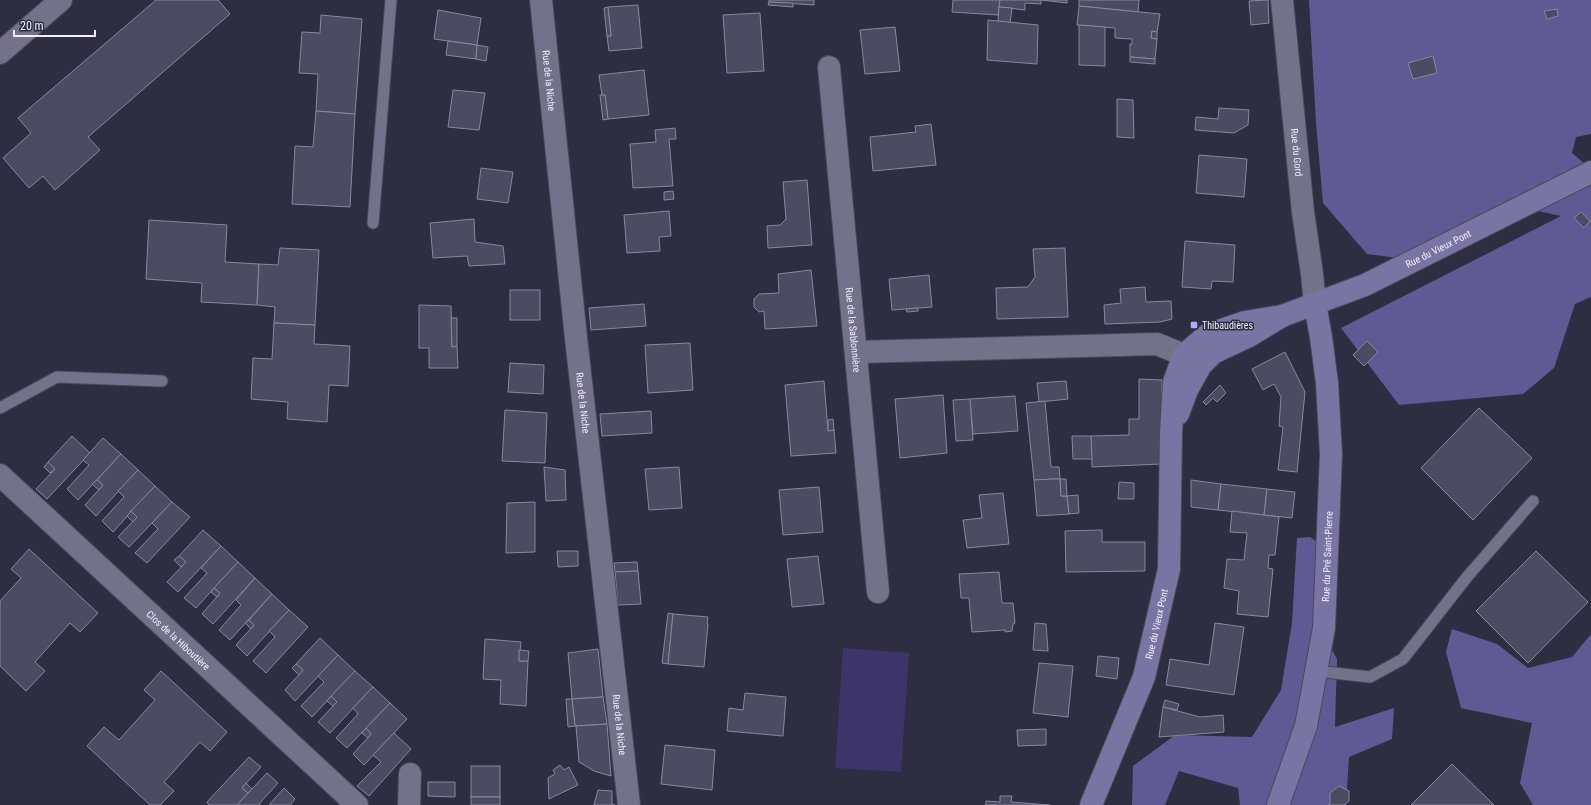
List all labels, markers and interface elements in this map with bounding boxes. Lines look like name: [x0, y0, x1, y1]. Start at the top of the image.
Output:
scale bar: [14, 12, 95, 38]
text: 20 m: [20, 19, 44, 33]
street label: Rue de la Niche: [540, 50, 557, 112]
street label: Rue du Gord: [1289, 128, 1304, 177]
street label: Rue du Vieux Pont: [1404, 228, 1473, 270]
street label: Rue de la Sablonnière: [844, 287, 862, 373]
marker: Thibaudières: [1189, 320, 1199, 330]
place label: Thibaudières: [1202, 320, 1253, 331]
street label: Rue de la Niche: [574, 372, 592, 434]
street label: Rue du Pré Saint-Pierre: [1320, 511, 1335, 602]
street label: Rue du Vieux Pont: [1143, 588, 1170, 660]
street label: Clos de la Hiboutière: [144, 608, 212, 672]
street label: Rue de la Niche: [610, 694, 628, 756]

